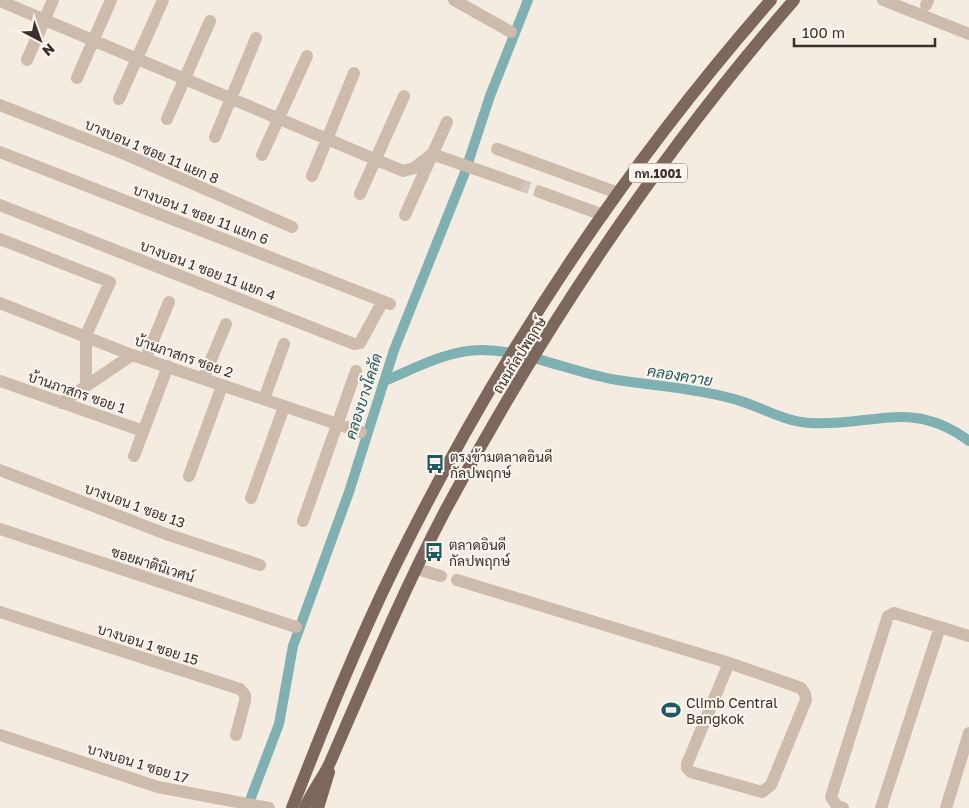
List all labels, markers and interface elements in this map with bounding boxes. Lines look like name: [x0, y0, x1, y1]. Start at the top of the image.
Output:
north arrow: [15, 15, 65, 65]
scale bar: [794, 15, 935, 47]
text: 100 m: [802, 23, 845, 41]
text: N: [39, 40, 58, 60]
street label: บางบอน 1 ซอย 11 แยก 8: [83, 115, 221, 187]
road number: กท.1001: [629, 164, 687, 182]
street label: บางบอน 1 ซอย 11 แยก 6: [131, 180, 271, 248]
street label: บางบอน 1 ซอย 11 แยก 4: [138, 236, 278, 304]
street label: ถนนกัลปพฤกษ์: [489, 313, 550, 397]
street label: บ้านภาสกร ซอย 2: [132, 331, 236, 381]
water label: คลองบางโคลัด: [341, 351, 385, 441]
water label: คลองควาย: [646, 361, 714, 389]
street label: บ้านภาสกร ซอย 1: [26, 367, 128, 417]
place label: ตรงข้ามตลาดอินดี กัลปพฤกษ์: [450, 448, 552, 482]
bus stop icon: ตรงข้ามตลาดอินดี กัลปพฤกษ์: [424, 453, 446, 475]
street label: บางบอน 1 ซอย 13: [83, 479, 187, 531]
place label: ตลาดอินดี กัลปพฤกษ์: [449, 536, 511, 570]
bus stop icon: ตลาดอินดี กัลปพฤกษ์: [423, 541, 445, 563]
street label: ซอยผาตินิเวศน์: [109, 543, 197, 585]
street label: บางบอน 1 ซอย 15: [95, 620, 201, 668]
place label: Climb Central Bangkok: [686, 694, 778, 727]
sports icon: Climb Central Bangkok: [660, 699, 682, 721]
street label: บางบอน 1 ซอย 17: [85, 740, 191, 786]

